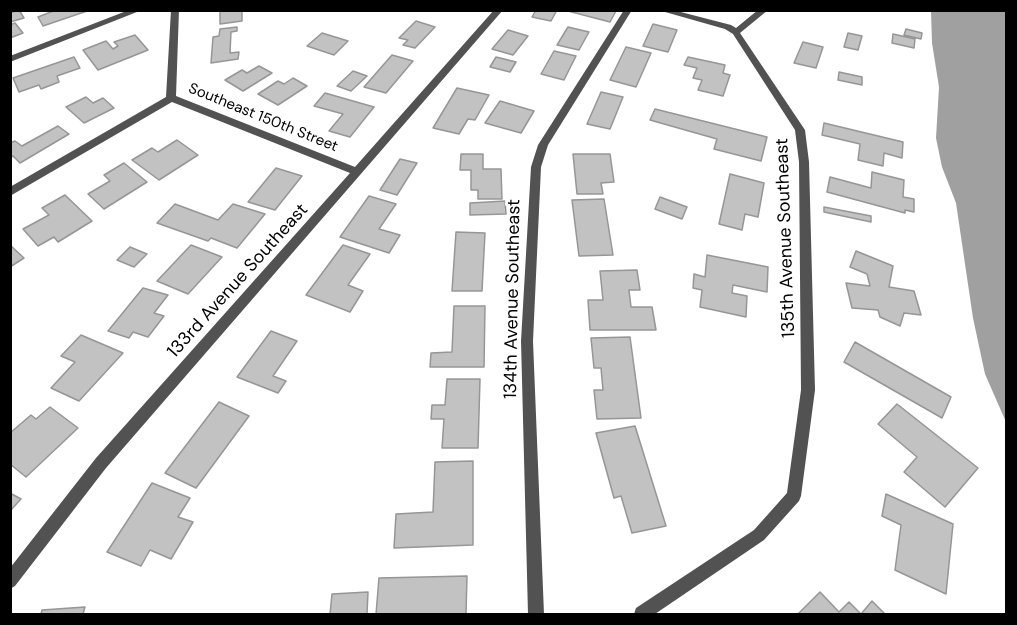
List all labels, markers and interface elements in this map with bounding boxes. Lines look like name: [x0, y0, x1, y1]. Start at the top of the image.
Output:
street label: Southeast 150th Street: [186, 80, 340, 156]
street label: 135th Avenue Southeast: [772, 138, 800, 338]
street label: 134th Avenue Southeast: [500, 199, 526, 399]
street label: 133rd Avenue Southeast: [163, 200, 313, 362]

